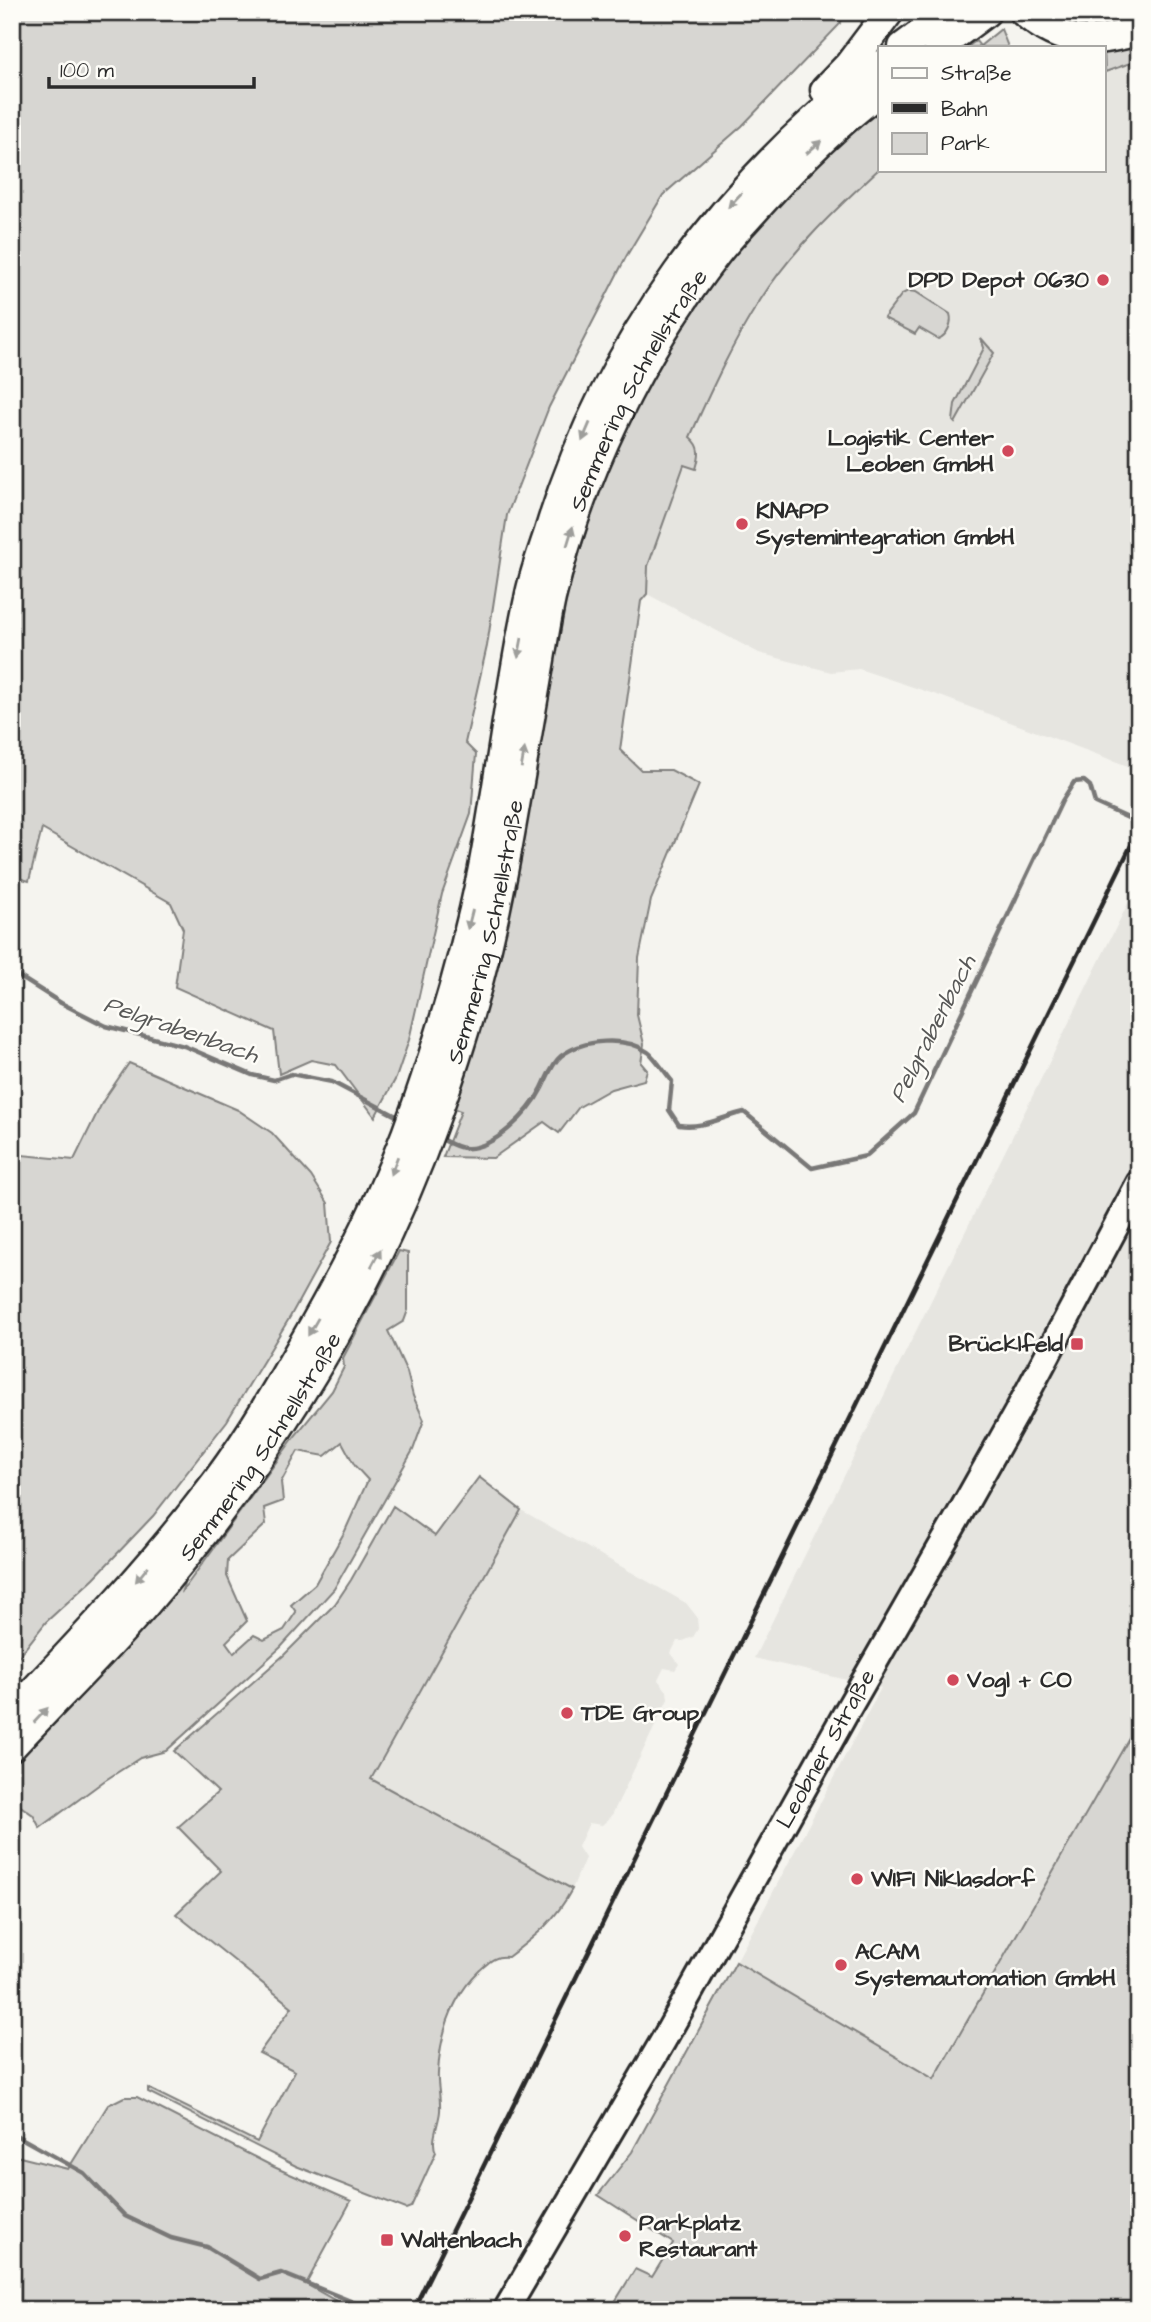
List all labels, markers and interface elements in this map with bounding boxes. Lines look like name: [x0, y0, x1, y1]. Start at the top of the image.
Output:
scale bar: [49, 46, 254, 90]
legend: [878, 46, 1106, 172]
text: 100 m: [60, 56, 115, 85]
text: Straße: [941, 59, 1012, 88]
text: Bahn: [941, 95, 988, 124]
text: Park: [941, 129, 990, 158]
one-way arrow: [806, 140, 823, 155]
one-way arrow: [727, 191, 743, 208]
street label: Semmering Schnellstraße: [562, 263, 716, 516]
place label: DPD Depot 0630: [909, 264, 1089, 296]
marker: DPD Depot 0630: [1095, 272, 1111, 288]
one-way arrow: [581, 422, 592, 443]
place label: Logistik Center Leoben GmbH: [827, 422, 994, 480]
marker: Logistik Center Leoben GmbH: [1000, 443, 1016, 459]
place label: KNAPP Systemintegration GmbH: [755, 495, 1015, 555]
marker: KNAPP Systemintegration GmbH: [734, 516, 750, 532]
one-way arrow: [566, 525, 576, 546]
one-way arrow: [514, 638, 525, 660]
one-way arrow: [518, 747, 529, 769]
street label: Semmering Schnellstraße: [439, 798, 532, 1068]
one-way arrow: [464, 909, 475, 931]
water label: Pelgrabenbach: [881, 949, 986, 1109]
water label: Pelgrabenbach: [99, 988, 264, 1074]
one-way arrow: [388, 1156, 399, 1177]
one-way arrow: [370, 1248, 382, 1268]
one-way arrow: [308, 1317, 320, 1337]
street label: Semmering Schnellstraße: [171, 1327, 349, 1568]
place label: Brücklfeld: [948, 1328, 1063, 1360]
marker: Brücklfeld: [1069, 1336, 1085, 1352]
one-way arrow: [135, 1565, 150, 1582]
street label: Leobner Straße: [769, 1664, 883, 1834]
place label: Vogl + CO: [966, 1664, 1073, 1697]
marker: Vogl + CO: [945, 1672, 961, 1688]
place label: TDE Group: [580, 1697, 699, 1729]
marker: TDE Group: [559, 1705, 575, 1721]
one-way arrow: [33, 1706, 49, 1724]
place label: WIFI Niklasdorf: [870, 1863, 1036, 1895]
marker: WIFI Niklasdorf: [849, 1871, 865, 1887]
place label: ACAM Systemautomation GmbH: [854, 1936, 1116, 1996]
marker: ACAM Systemautomation GmbH: [833, 1957, 849, 1973]
place label: Parkplatz Restaurant: [639, 2207, 758, 2265]
place label: Waltenbach: [400, 2224, 522, 2256]
marker: Parkplatz Restaurant: [617, 2228, 633, 2244]
marker: Waltenbach: [379, 2232, 395, 2248]

